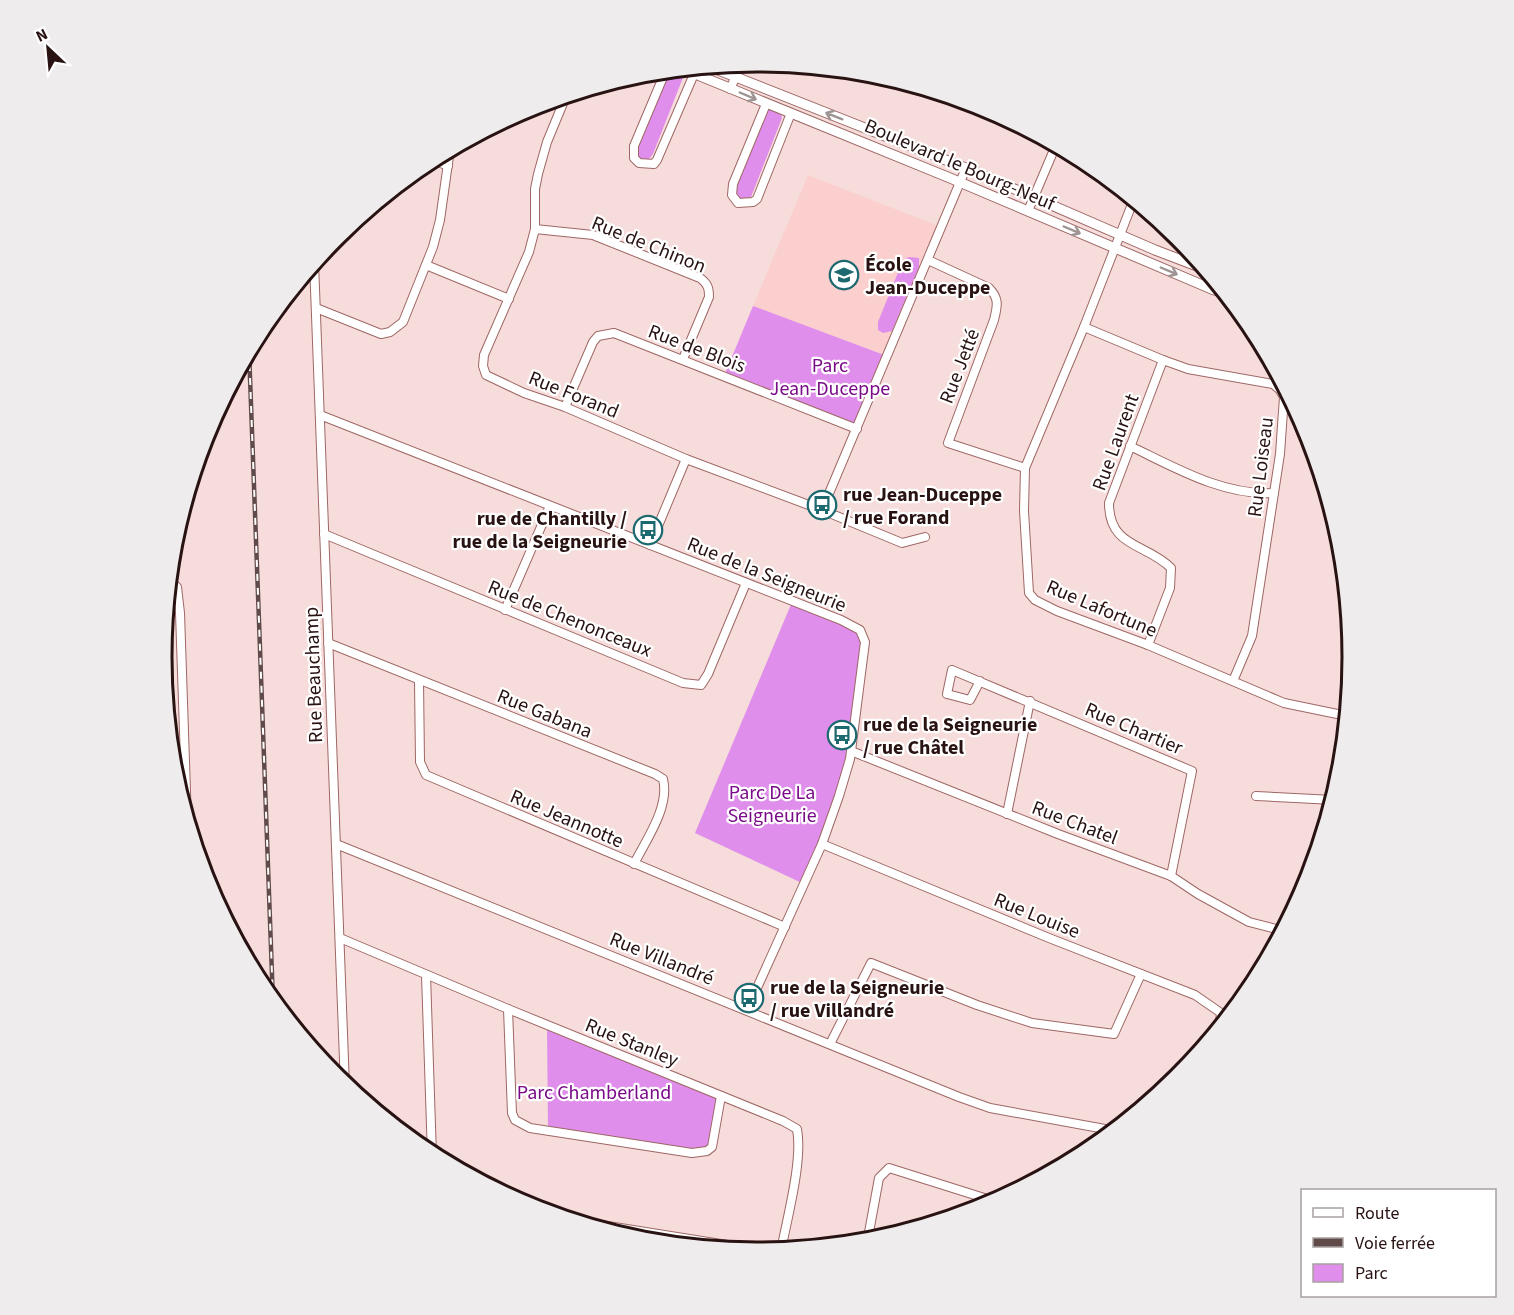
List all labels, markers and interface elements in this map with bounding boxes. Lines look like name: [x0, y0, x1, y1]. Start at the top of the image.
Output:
north arrow: [18, 18, 78, 78]
text: N: [32, 23, 51, 48]
one-way arrow: [739, 91, 757, 102]
one-way arrow: [825, 110, 843, 121]
street label: Boulevard le Bourg-Neuf: [860, 112, 1060, 218]
street label: Rue de Chinon: [587, 209, 710, 281]
one-way arrow: [1062, 225, 1081, 236]
place label: École Jean-Duceppe: [865, 251, 990, 302]
school or university icon: École Jean-Duceppe: [828, 259, 860, 291]
one-way arrow: [1160, 266, 1178, 277]
street label: Rue de Blois: [644, 318, 749, 380]
street label: Rue Jetté: [933, 325, 987, 408]
park label: Parc Jean-Duceppe: [770, 352, 890, 403]
street label: Rue Forand: [524, 364, 623, 426]
street label: Rue Laurent: [1085, 390, 1146, 495]
street label: Rue Loiseau: [1241, 416, 1281, 519]
place label: rue Jean-Duceppe / rue Forand: [843, 481, 1002, 532]
bus stop icon: rue Jean-Duceppe / rue Forand: [806, 489, 838, 521]
place label: rue de Chantilly / rue de la Seigneurie: [453, 505, 627, 556]
bus stop icon: rue de Chantilly / rue de la Seigneurie: [632, 514, 664, 546]
street label: Rue de la Seigneurie: [683, 530, 851, 620]
street label: Rue de Chenonceaux: [484, 573, 656, 665]
street label: Rue Lafortune: [1042, 573, 1161, 645]
street label: Rue Beauchamp: [298, 606, 330, 744]
street label: Rue Gabana: [493, 682, 596, 746]
street label: Rue Chartier: [1080, 696, 1187, 762]
place label: rue de la Seigneurie / rue Châtel: [863, 711, 1037, 762]
bus stop icon: rue de la Seigneurie / rue Châtel: [826, 719, 858, 751]
park label: Parc De La Seigneurie: [727, 779, 817, 830]
street label: Rue Jeannotte: [506, 782, 628, 855]
street label: Rue Chatel: [1028, 794, 1122, 852]
street label: Rue Louise: [989, 886, 1084, 946]
street label: Rue Villandré: [605, 925, 718, 993]
place label: rue de la Seigneurie / rue Villandré: [770, 974, 944, 1025]
bus stop icon: rue de la Seigneurie / rue Villandré: [733, 982, 765, 1014]
street label: Rue Stanley: [581, 1012, 683, 1075]
park label: Parc Chamberland: [517, 1079, 671, 1107]
legend: [1301, 1189, 1496, 1297]
text: Route: [1355, 1201, 1399, 1226]
text: Voie ferrée: [1355, 1231, 1435, 1256]
text: Parc: [1355, 1261, 1388, 1286]

